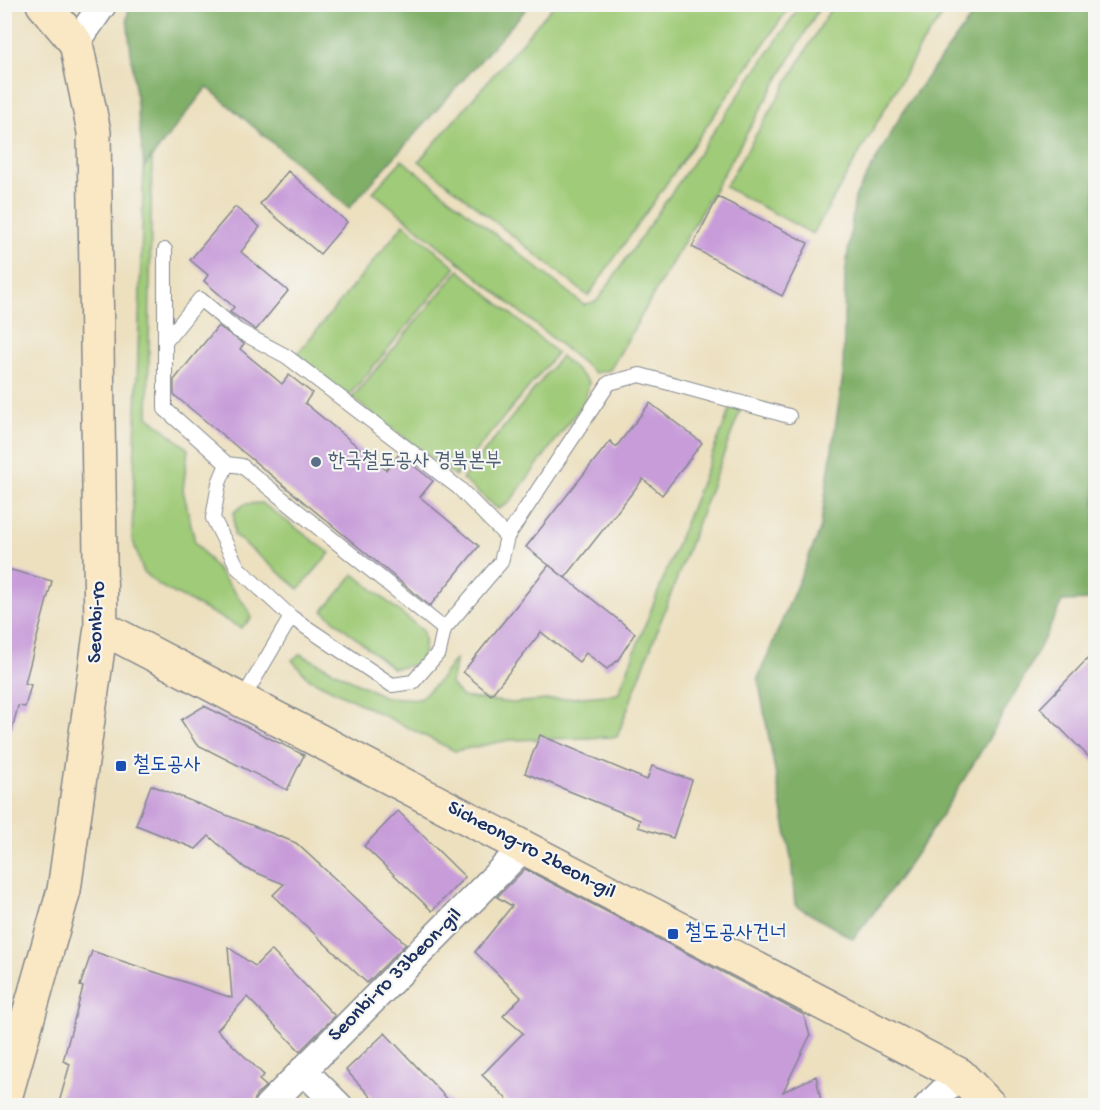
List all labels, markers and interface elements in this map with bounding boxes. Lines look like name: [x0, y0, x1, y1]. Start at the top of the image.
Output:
place label: 한국철도공사 경북본부: [328, 449, 502, 475]
marker: 한국철도공사 경북본부: [309, 455, 323, 469]
street label: Seonbi-ro: [83, 580, 113, 664]
place label: 철도공사: [133, 753, 201, 779]
marker: 철도공사: [114, 759, 128, 773]
street label: Sicheong-ro 2beon-gil: [443, 796, 619, 906]
street label: Seonbi-ro 33beon-gil: [324, 904, 468, 1048]
place label: 철도공사건너: [685, 921, 786, 947]
marker: 철도공사건너: [666, 927, 680, 941]

